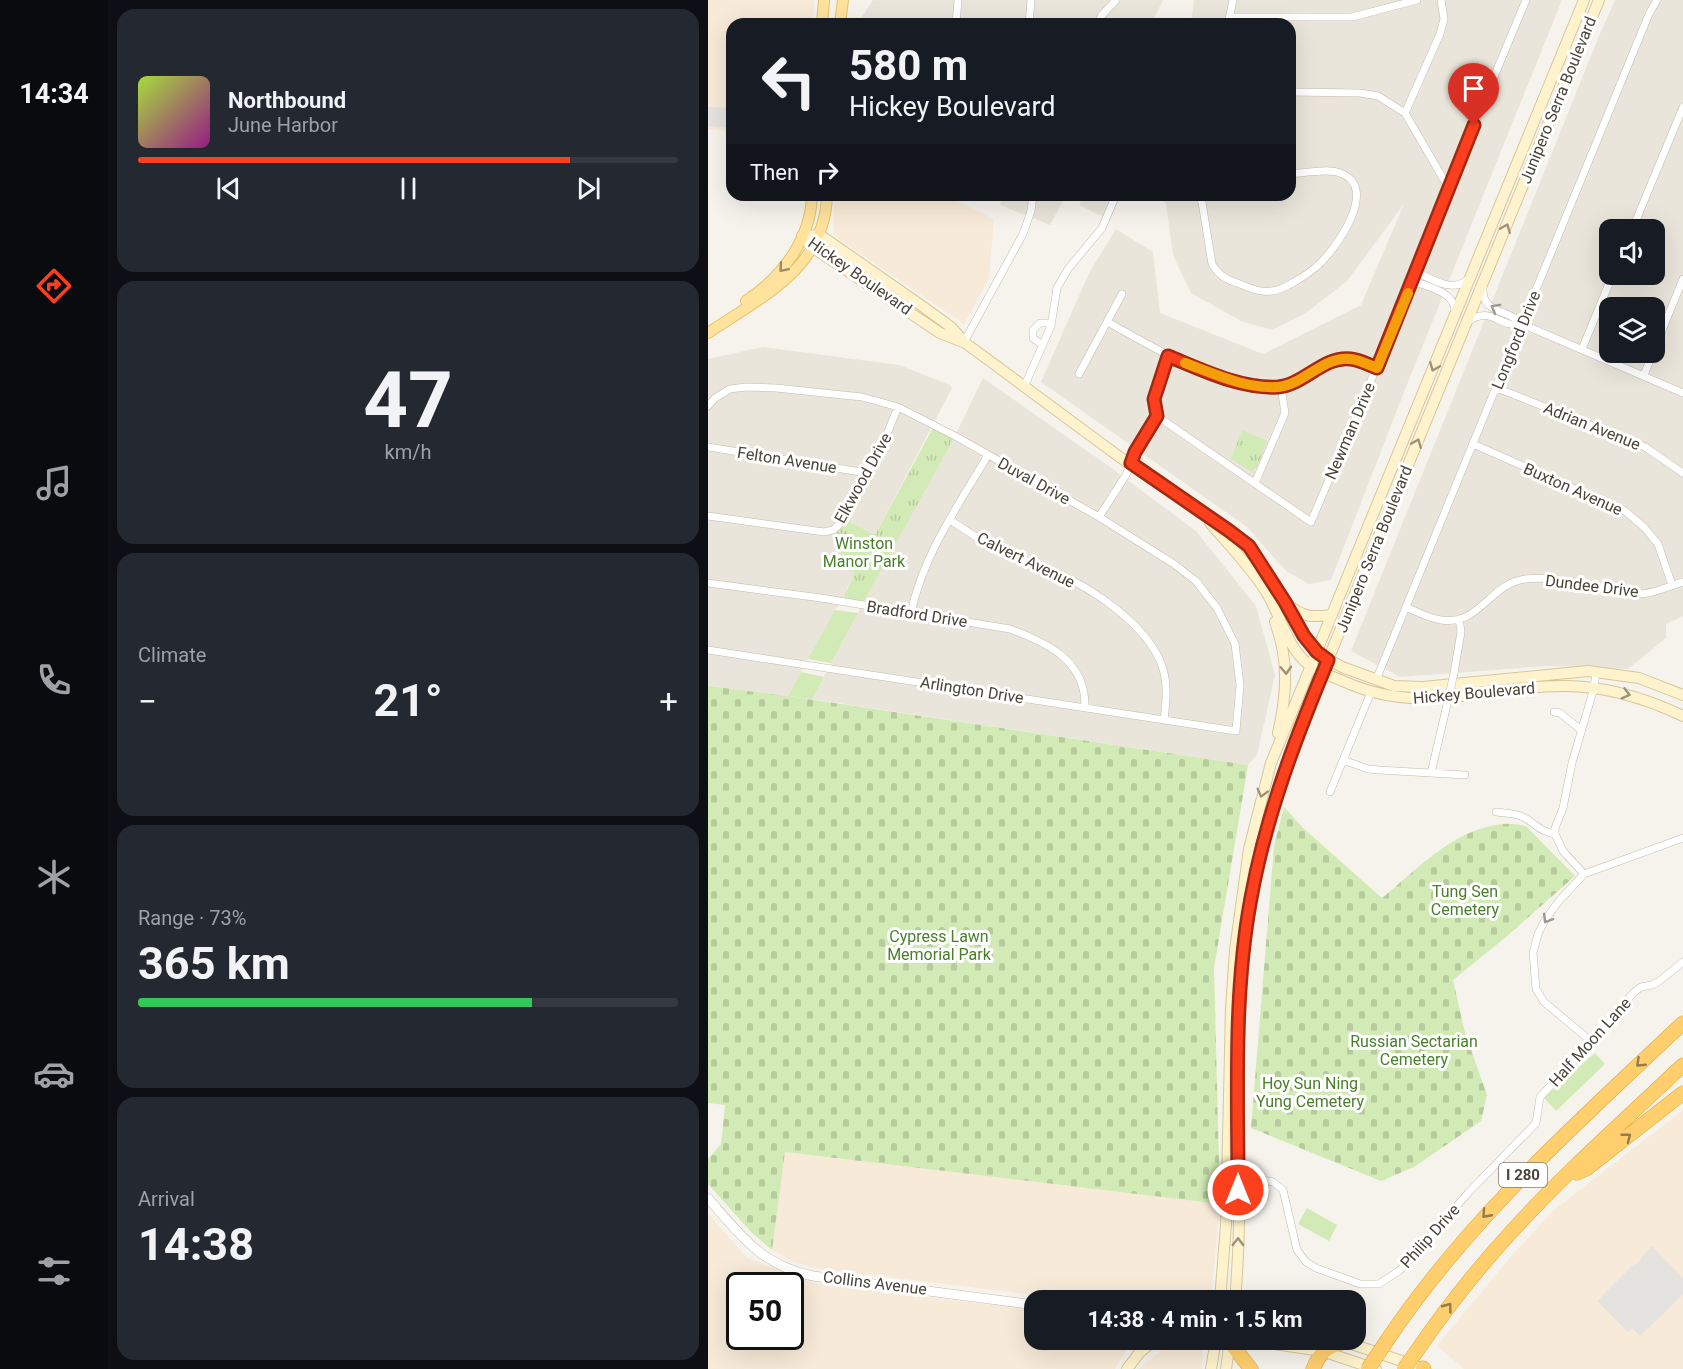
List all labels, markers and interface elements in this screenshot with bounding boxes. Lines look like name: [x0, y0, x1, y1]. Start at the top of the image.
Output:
street label: Junipero Serra Boulevard: [1516, 14, 1600, 186]
text: 580 m: [849, 41, 968, 90]
icon: left: [750, 42, 828, 120]
pin: [1448, 63, 1499, 125]
icon: arrive: [1457, 72, 1490, 105]
text: 14:34: [19, 78, 89, 110]
text: Northbound: [228, 88, 346, 113]
text: Hickey Boulevard: [849, 91, 1056, 123]
text: June Harbor: [228, 113, 338, 137]
icon: right: [811, 156, 844, 189]
text: Then: [750, 160, 799, 185]
icon: previous: [212, 172, 245, 205]
icon: pause: [392, 172, 425, 205]
icon: next: [572, 172, 605, 205]
map controls: [1599, 219, 1665, 363]
button: sound: [1599, 219, 1665, 285]
one-way arrow: [1499, 223, 1511, 234]
street label: Hickey Boulevard: [804, 233, 916, 319]
one-way arrow: [779, 261, 790, 272]
icon: directions: [33, 265, 75, 307]
street label: Longford Drive: [1488, 288, 1544, 392]
button: layers: [1599, 297, 1665, 363]
one-way arrow: [1491, 304, 1501, 315]
text: 47: [363, 355, 453, 446]
one-way arrow: [1429, 361, 1441, 372]
street label: Newman Drive: [1321, 380, 1379, 482]
street label: Adrian Avenue: [1541, 398, 1643, 454]
street label: Elkwood Drive: [830, 430, 896, 526]
one-way arrow: [1410, 438, 1422, 449]
text: km/h: [385, 440, 431, 464]
street label: Felton Avenue: [736, 443, 838, 477]
street label: Duval Drive: [995, 453, 1073, 509]
street label: Buxton Avenue: [1521, 459, 1625, 519]
icon: music: [33, 462, 75, 504]
street label: Junipero Serra Boulevard: [1332, 463, 1416, 635]
street label: Calvert Avenue: [974, 528, 1078, 592]
park label: Winston Manor Park: [823, 534, 906, 571]
street label: Dundee Drive: [1544, 571, 1640, 601]
street label: Bradford Drive: [865, 597, 969, 631]
text: Climate: [138, 643, 206, 667]
icon: phone: [33, 659, 75, 701]
one-way arrow: [1279, 666, 1292, 675]
street label: Arlington Drive: [919, 672, 1025, 708]
text: 21°: [373, 674, 443, 727]
street label: Hickey Boulevard: [1412, 678, 1536, 708]
text: −: [138, 682, 157, 721]
text: +: [659, 682, 678, 721]
one-way arrow: [1620, 687, 1630, 699]
one-way arrow: [1257, 788, 1269, 798]
icon: climate: [33, 856, 75, 898]
park label: Tung Sen Cemetery: [1431, 882, 1500, 919]
text: Range · 73%: [138, 906, 246, 930]
one-way arrow: [1543, 912, 1554, 923]
park label: Cypress Lawn Memorial Park: [887, 927, 992, 964]
text: 365 km: [138, 937, 290, 990]
street label: Half Moon Lane: [1545, 994, 1635, 1090]
park label: Russian Sectarian Cemetery: [1350, 1032, 1478, 1069]
icon: car: [33, 1053, 75, 1095]
one-way arrow: [1637, 1056, 1647, 1067]
park label: Hoy Sun Ning Yung Cemetery: [1256, 1074, 1365, 1111]
one-way arrow: [1620, 1133, 1631, 1144]
position arrow: [1206, 1158, 1270, 1222]
road number: I 280: [1499, 1163, 1547, 1187]
text: Arrival: [138, 1187, 195, 1211]
street label: Philip Drive: [1396, 1200, 1464, 1272]
one-way arrow: [1482, 1207, 1493, 1218]
text: 14:38: [138, 1218, 254, 1271]
one-way arrow: [1231, 1238, 1244, 1247]
icon: filters: [33, 1250, 75, 1292]
street label: Collins Avenue: [822, 1267, 928, 1299]
speed limit sign: 50: [726, 1272, 804, 1350]
one-way arrow: [1441, 1303, 1452, 1314]
text: 14:38 · 4 min · 1.5 km: [1087, 1307, 1303, 1332]

